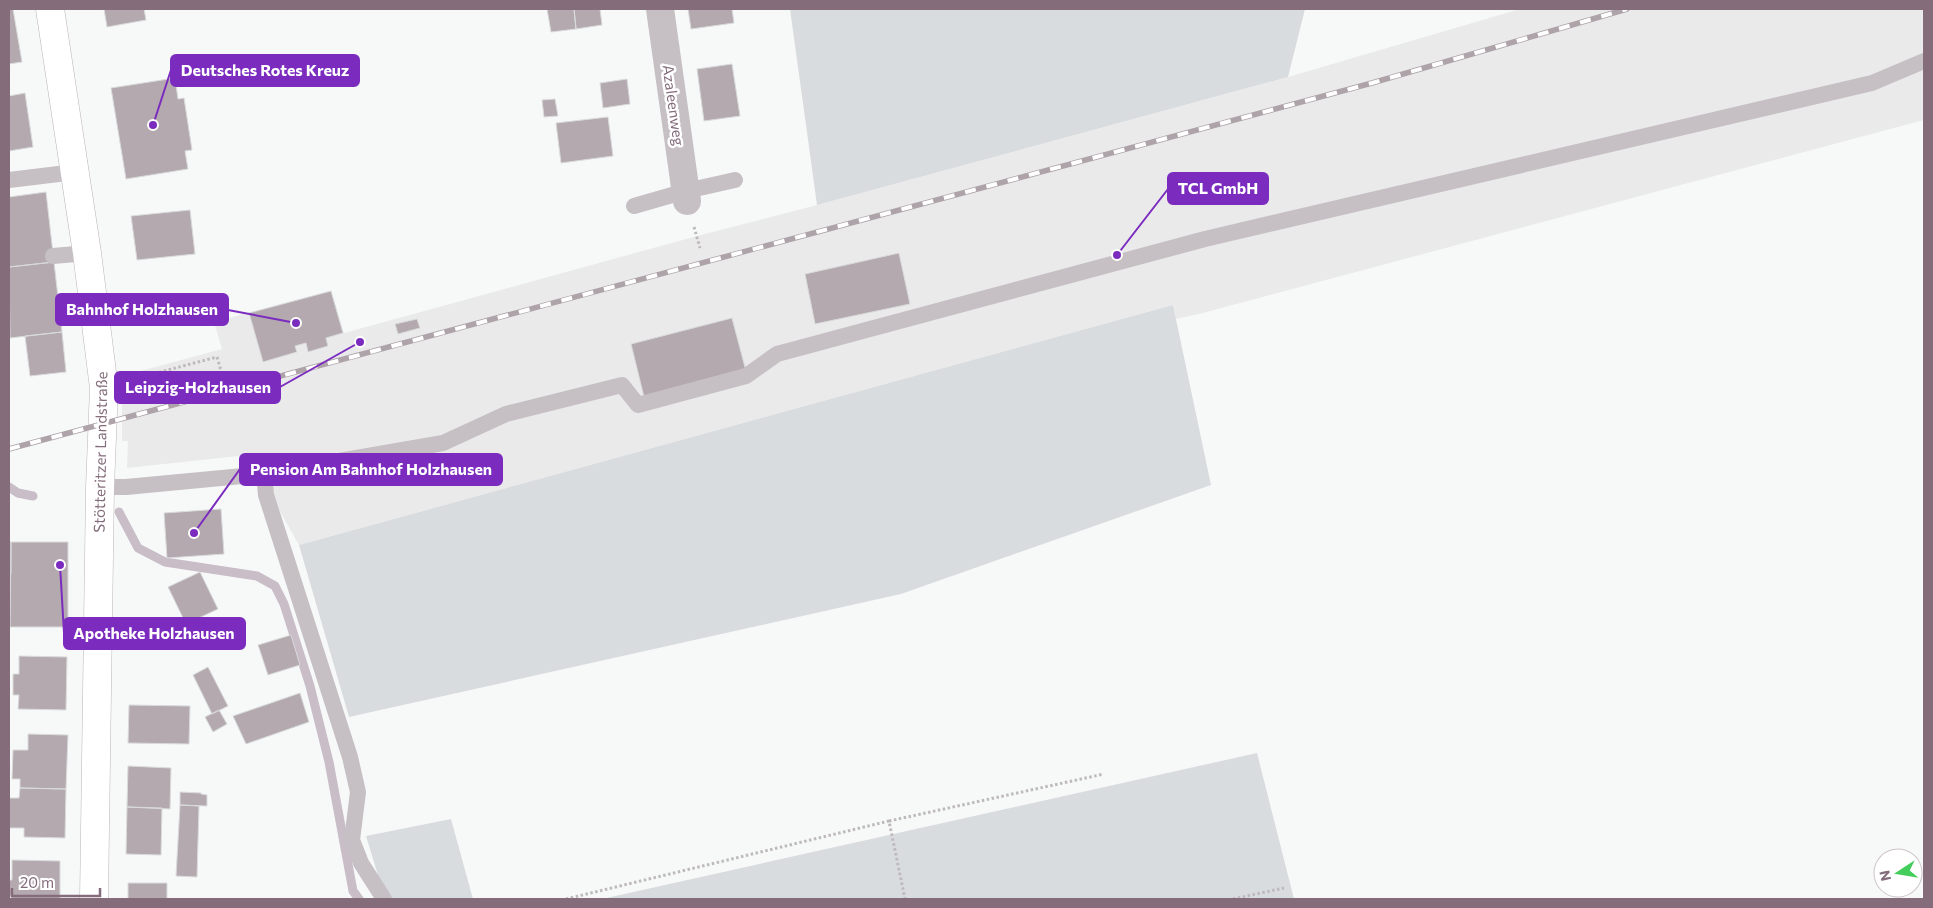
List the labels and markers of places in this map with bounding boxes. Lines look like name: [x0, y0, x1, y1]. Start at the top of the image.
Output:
callout: Deutsches Rotes Kreuz: [171, 55, 359, 86]
callout: TCL GmbH: [1168, 173, 1268, 204]
callout: Bahnhof Holzhausen: [56, 294, 228, 325]
callout: Leipzig-Holzhausen: [115, 372, 280, 403]
callout: Pension Am Bahnhof Holzhausen: [240, 454, 502, 485]
callout: Apotheke Holzhausen: [64, 618, 245, 649]

